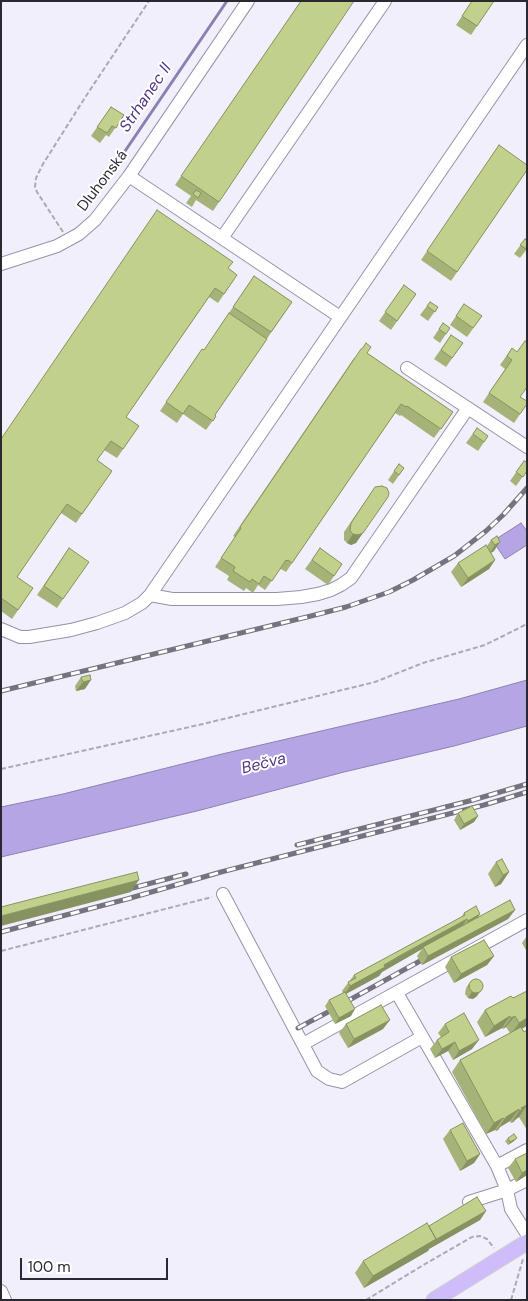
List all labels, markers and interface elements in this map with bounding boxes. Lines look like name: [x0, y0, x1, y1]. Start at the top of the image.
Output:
water label: Strhanec II: [116, 60, 176, 136]
street label: Dluhonská: [74, 147, 132, 215]
water label: Bečva: [240, 749, 288, 779]
scale bar: [22, 1248, 170, 1280]
text: 100 m: [28, 1257, 71, 1277]

